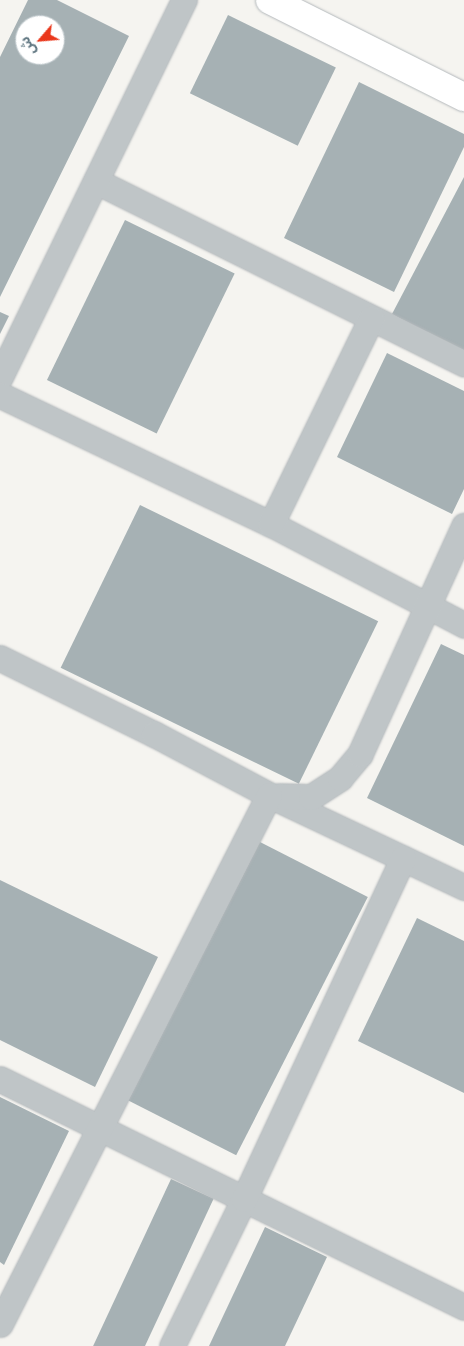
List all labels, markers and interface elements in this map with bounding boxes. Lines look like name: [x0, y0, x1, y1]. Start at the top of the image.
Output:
north arrow: [15, 15, 65, 65]
text: ش: [16, 34, 39, 59]

